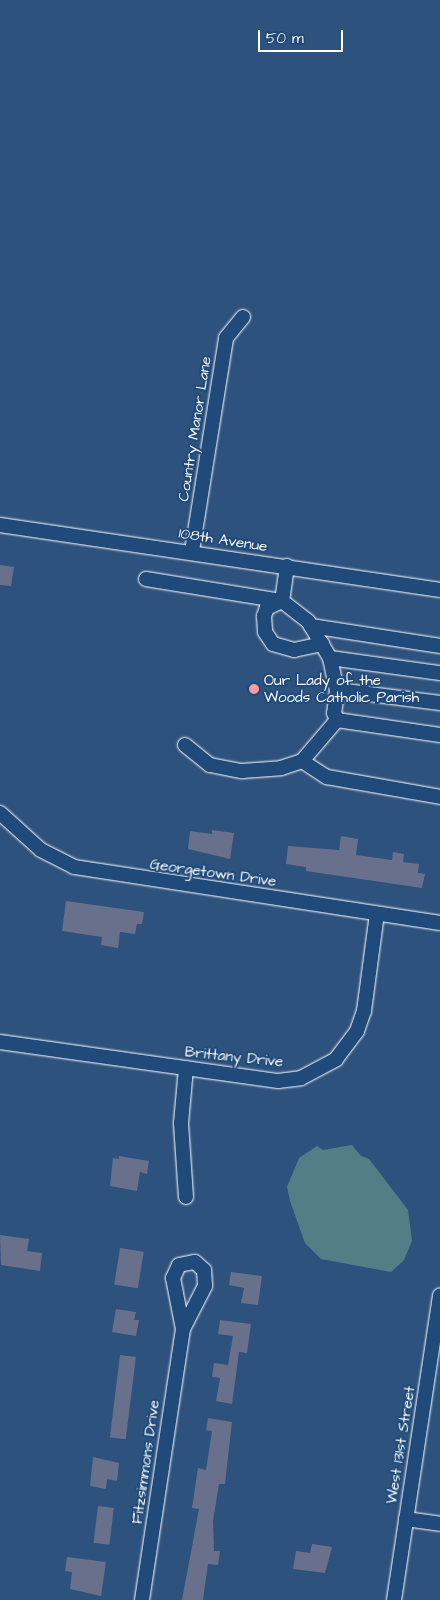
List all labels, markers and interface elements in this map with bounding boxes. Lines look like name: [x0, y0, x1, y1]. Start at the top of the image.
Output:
scale bar: [260, 20, 345, 52]
text: 50 m: [266, 28, 304, 49]
street label: Country Manor Lane: [175, 355, 215, 503]
street label: 108th Avenue: [177, 524, 269, 556]
place label: Our Lady of the Woods Catholic Parish: [264, 671, 419, 706]
marker: Our Lady of the Woods Catholic Parish: [248, 683, 260, 695]
street label: Georgetown Drive: [149, 855, 277, 891]
street label: Brittany Drive: [184, 1043, 284, 1071]
street label: West 131st Street: [383, 1385, 419, 1505]
street label: Fitzsimmons Drive: [128, 1399, 164, 1525]

